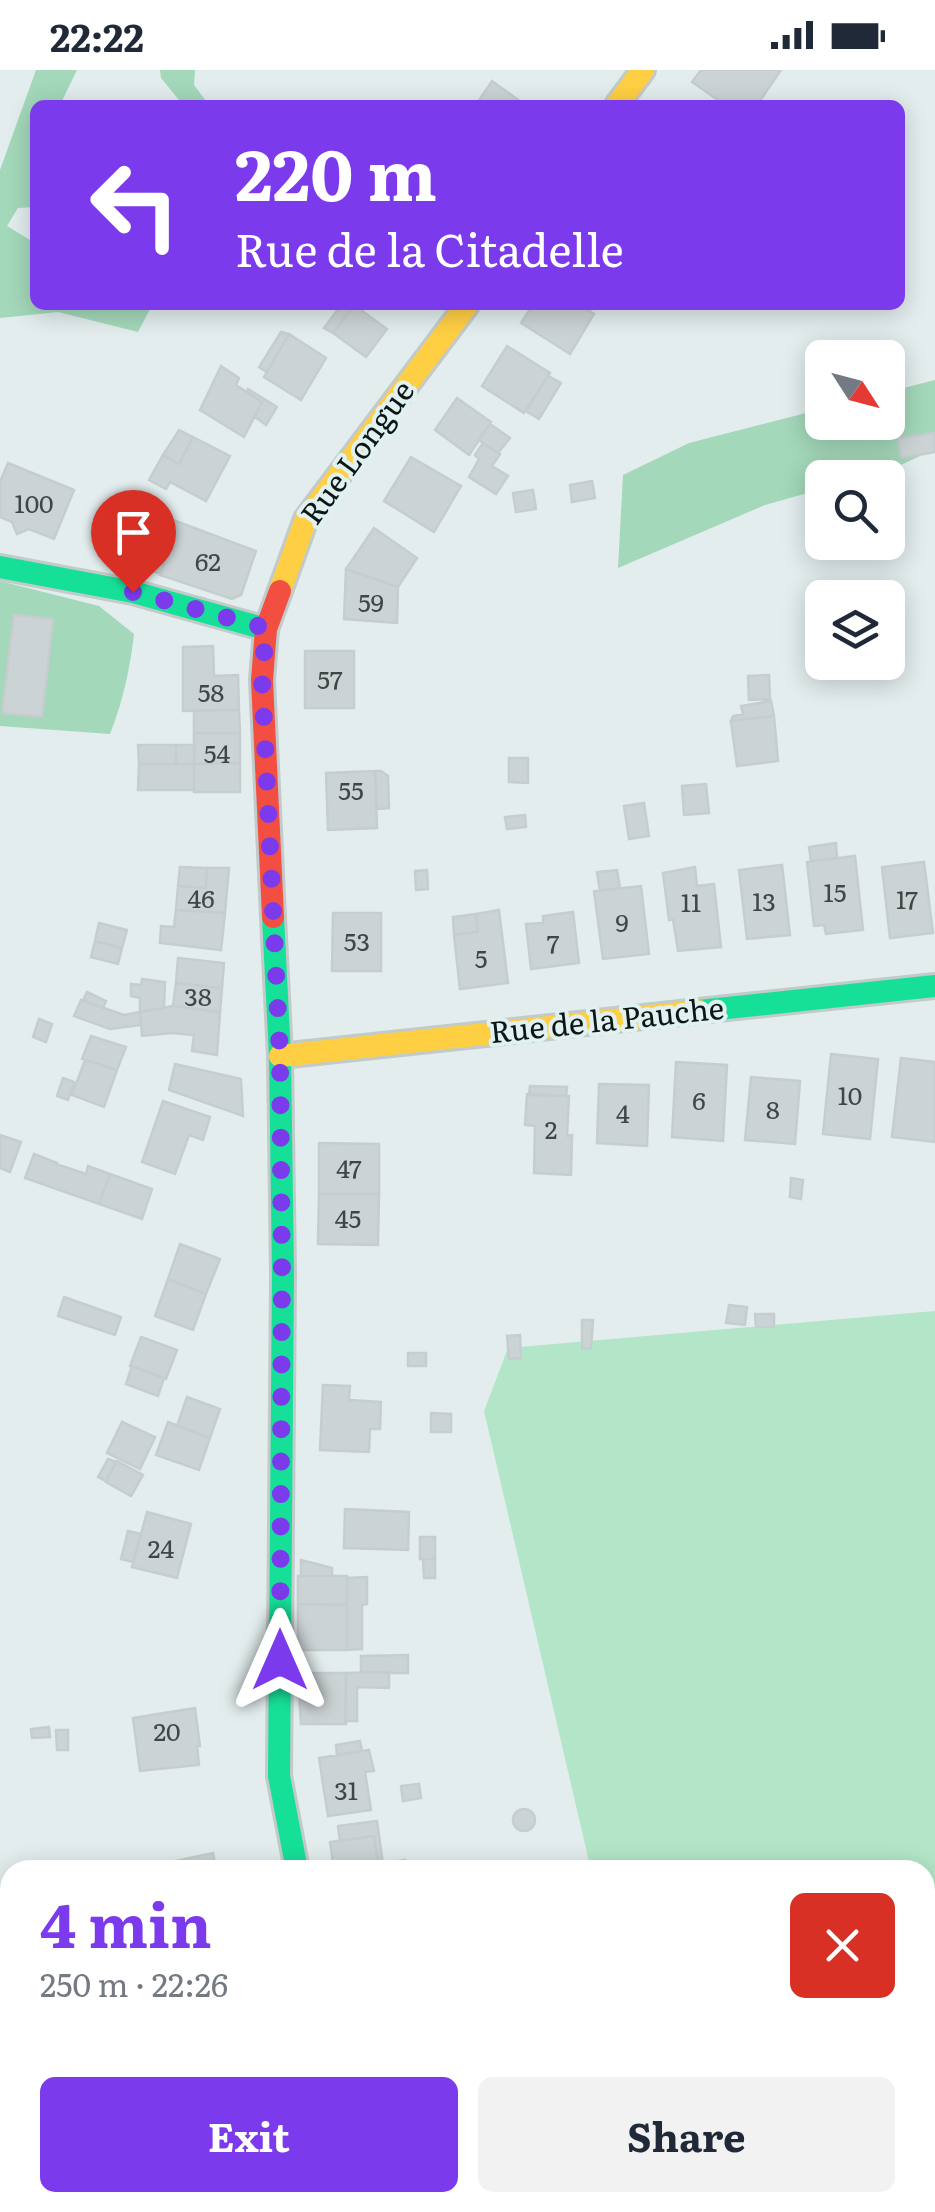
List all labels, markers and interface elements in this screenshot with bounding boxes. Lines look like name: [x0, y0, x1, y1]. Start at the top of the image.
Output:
text: 22:22: [50, 7, 144, 64]
text: 220 m: [235, 119, 437, 223]
icon: left: [70, 140, 200, 270]
text: Rue de la Citadelle: [235, 214, 624, 281]
north arrow: [805, 340, 905, 440]
map controls: [805, 340, 905, 680]
street label: Rue Longue: [288, 370, 423, 532]
button: search: [805, 460, 905, 560]
house number: 100: [14, 484, 54, 521]
pin: [91, 490, 176, 593]
icon: arrive: [106, 505, 161, 560]
house number: 62: [195, 542, 221, 579]
button: layers: [805, 580, 905, 680]
house number: 59: [358, 583, 384, 620]
house number: 57: [317, 660, 343, 697]
house number: 58: [198, 673, 224, 710]
house number: 54: [204, 734, 230, 771]
house number: 55: [338, 771, 364, 808]
house number: 15: [824, 873, 846, 910]
house number: 46: [187, 879, 215, 916]
house number: 17: [896, 880, 918, 917]
house number: 13: [752, 882, 776, 919]
house number: 11: [681, 883, 701, 920]
house number: 9: [615, 903, 629, 940]
house number: 53: [344, 922, 370, 959]
house number: 7: [547, 924, 560, 961]
house number: 5: [475, 939, 487, 976]
house number: 38: [184, 977, 212, 1014]
street label: Rue de la Pauche: [487, 984, 726, 1052]
house number: 10: [838, 1076, 862, 1113]
house number: 6: [692, 1081, 706, 1118]
house number: 8: [766, 1090, 780, 1127]
house number: 4: [616, 1094, 630, 1131]
house number: 2: [545, 1110, 557, 1147]
house number: 47: [336, 1149, 362, 1186]
house number: 45: [335, 1199, 361, 1236]
house number: 24: [148, 1529, 174, 1566]
position arrow: [228, 1608, 332, 1712]
house number: 20: [153, 1712, 181, 1749]
house number: 31: [334, 1771, 358, 1808]
text: 4 min: [40, 1877, 212, 1966]
button: close: [790, 1893, 895, 1998]
text: 250 m · 22:26: [40, 1959, 228, 2007]
button: Exit: [40, 2077, 458, 2192]
button: Share: [478, 2077, 895, 2192]

